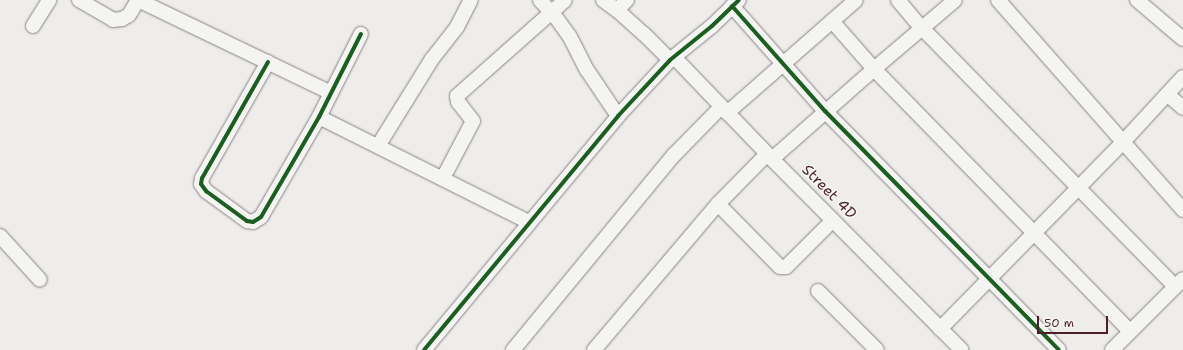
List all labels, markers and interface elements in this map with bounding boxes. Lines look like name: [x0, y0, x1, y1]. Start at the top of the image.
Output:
street label: Street 4D: [798, 161, 860, 223]
scale bar: [1039, 308, 1110, 334]
text: 50 m: [1044, 315, 1074, 331]

